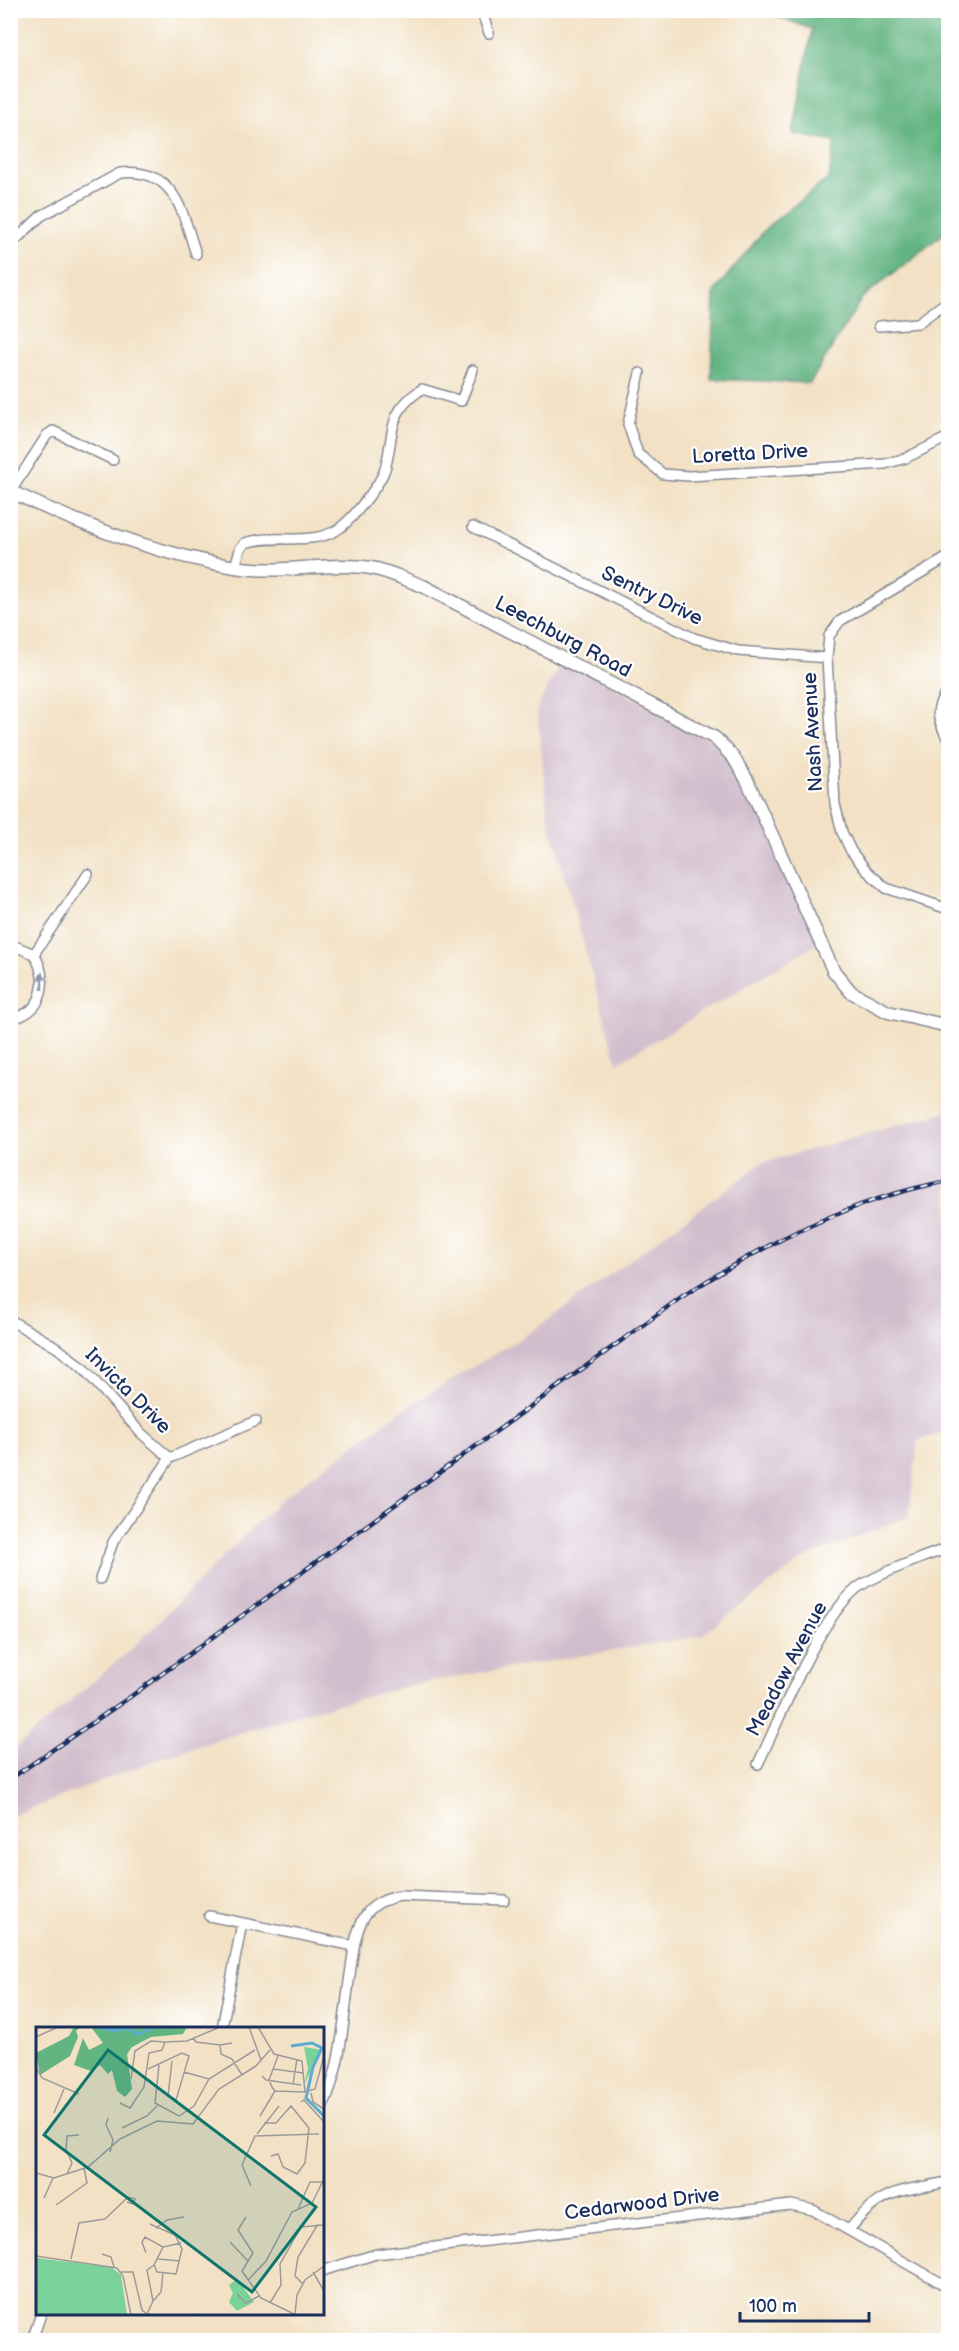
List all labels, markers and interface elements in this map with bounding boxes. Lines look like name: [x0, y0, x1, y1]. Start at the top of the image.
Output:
street label: Loretta Drive: [691, 439, 809, 469]
street label: Sentry Drive: [597, 561, 707, 631]
street label: Leechburg Road: [491, 591, 635, 683]
street label: Nash Avenue: [798, 671, 828, 792]
one-way arrow: [37, 971, 47, 990]
street label: Invicta Drive: [80, 1343, 176, 1439]
street label: Meadow Avenue: [741, 1597, 833, 1740]
inset map: [36, 2027, 324, 2315]
street label: Cedarwood Drive: [563, 2183, 721, 2225]
scale bar: [740, 2285, 869, 2323]
text: 100 m: [749, 2296, 797, 2317]

